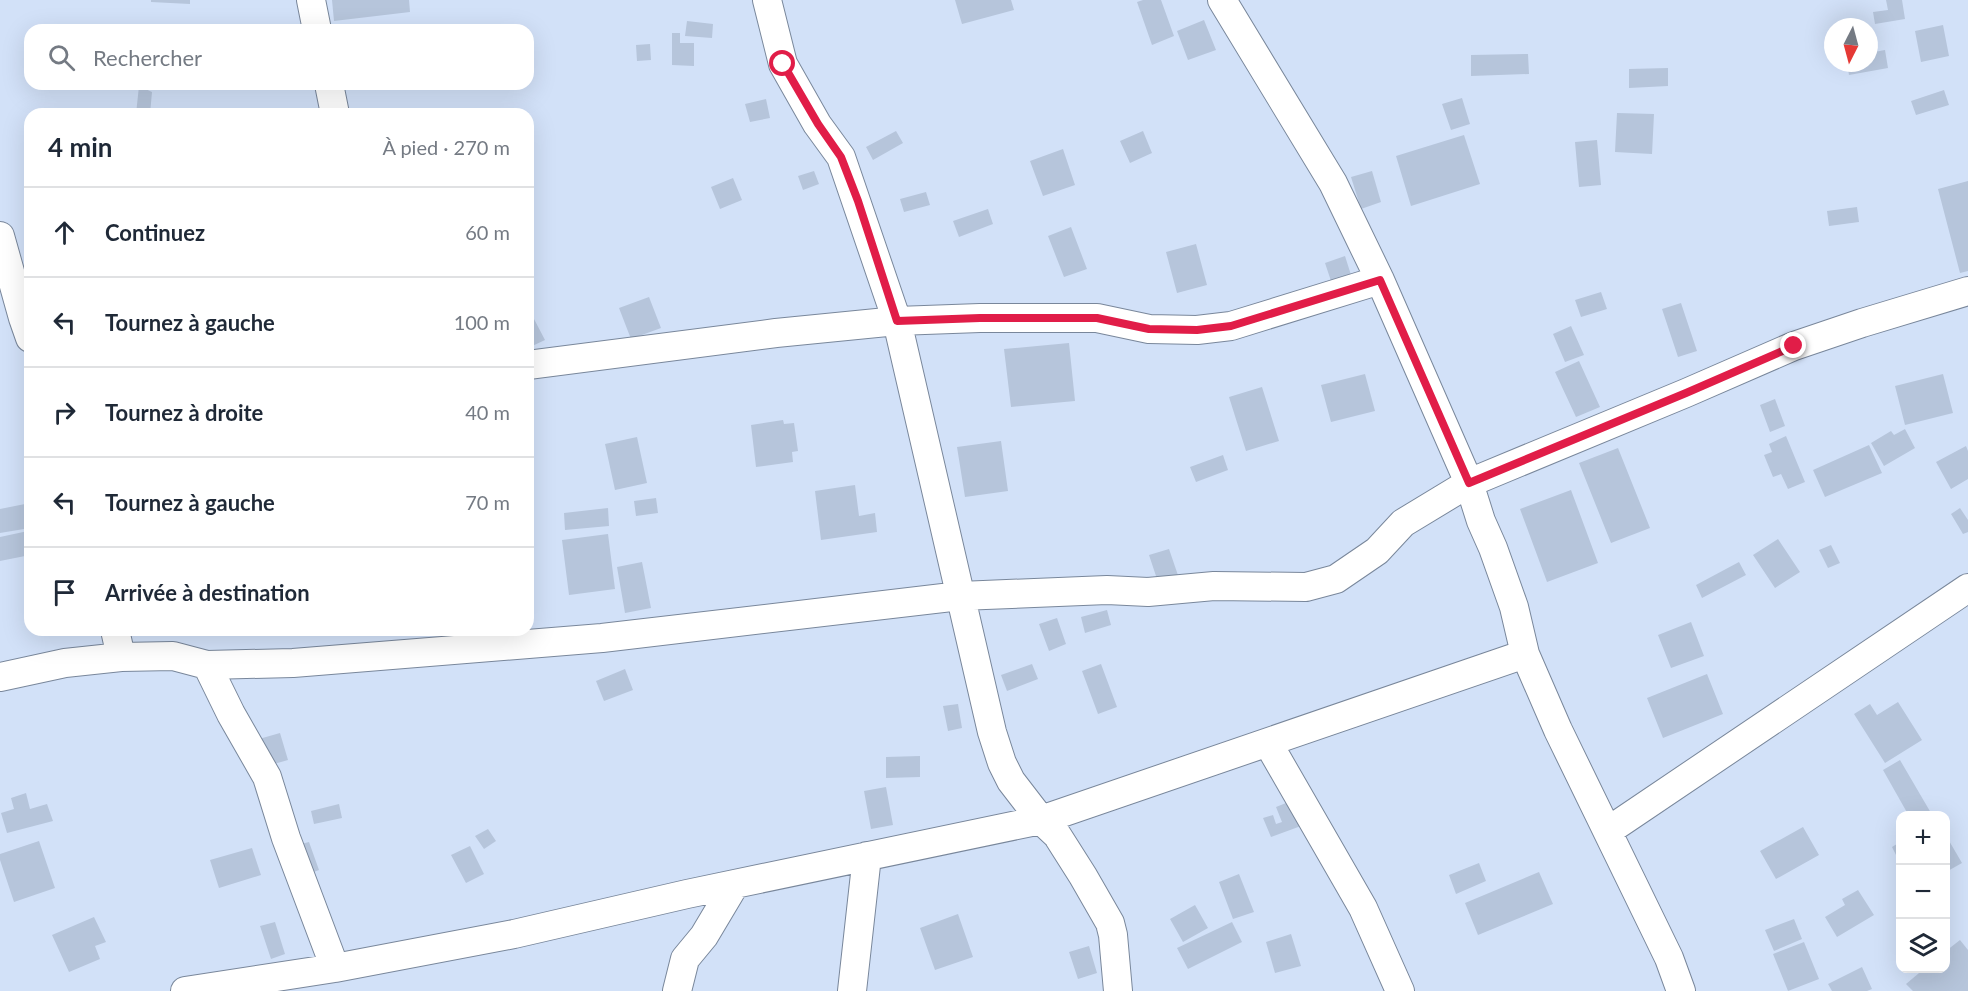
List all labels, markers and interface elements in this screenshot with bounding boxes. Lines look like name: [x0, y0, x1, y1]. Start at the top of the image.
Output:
north arrow: [1824, 18, 1878, 72]
search box: [24, 24, 534, 90]
icon: search: [45, 41, 78, 74]
text: Rechercher: [93, 44, 202, 71]
route start: [769, 50, 795, 76]
text: 4 min: [48, 131, 112, 163]
text: À pied · 270 m: [382, 135, 510, 159]
icon: ahead: [48, 216, 81, 249]
text: Continuez: [105, 219, 205, 246]
text: 60 m: [465, 220, 510, 244]
icon: left: [48, 306, 81, 339]
text: Tournez à gauche: [105, 309, 275, 336]
text: 100 m: [454, 310, 510, 334]
route end: [1780, 332, 1806, 358]
icon: right: [48, 396, 81, 429]
text: Tournez à droite: [105, 399, 263, 426]
text: 40 m: [465, 400, 510, 424]
icon: left: [48, 486, 81, 519]
text: Tournez à gauche: [105, 489, 275, 516]
text: 70 m: [465, 490, 510, 514]
icon: arrive: [48, 576, 81, 609]
text: Arrivée à destination: [105, 579, 310, 606]
map controls: [1896, 811, 1950, 973]
button: +: [1896, 811, 1950, 865]
button: −: [1896, 865, 1950, 919]
button: layers: [1896, 919, 1950, 973]

